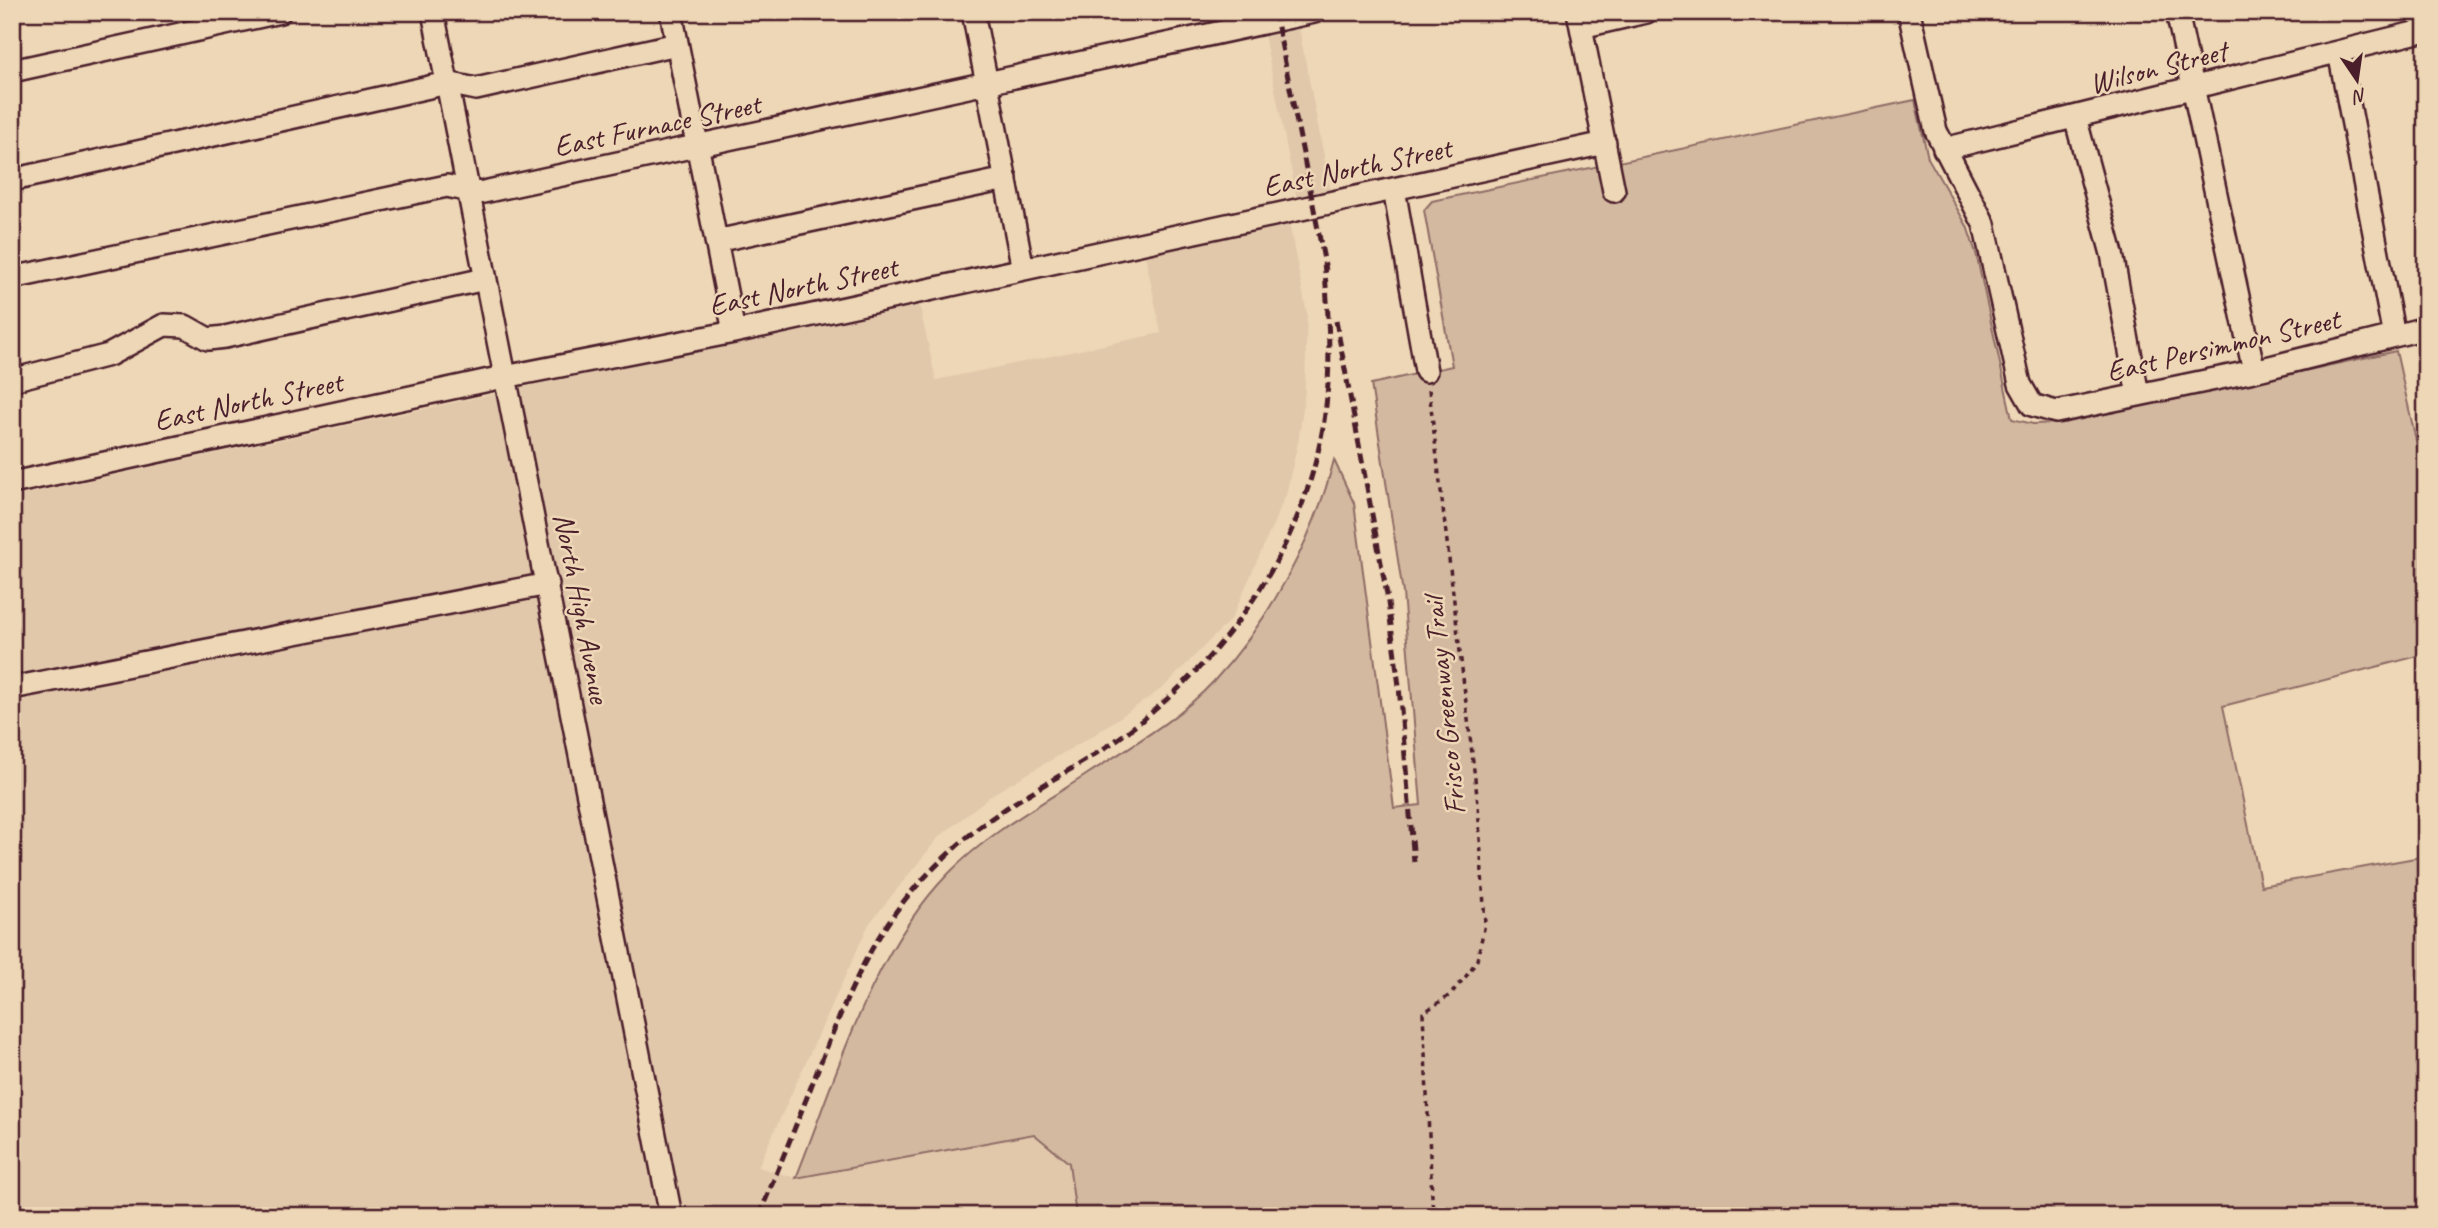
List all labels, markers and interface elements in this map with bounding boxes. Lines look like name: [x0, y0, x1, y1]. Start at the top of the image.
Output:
street label: Wilson Street: [2085, 31, 2235, 102]
north arrow: [2322, 46, 2392, 116]
text: N: [2349, 83, 2369, 109]
street label: East Furnace Street: [550, 84, 767, 165]
street label: East North Street: [1259, 128, 1458, 205]
street label: East North Street: [705, 247, 904, 324]
street label: East Persimmon Street: [2103, 299, 2346, 390]
street label: East North Street: [150, 362, 349, 439]
street label: North High Avenue: [545, 510, 619, 709]
street label: Frisco Greenway Trail: [1413, 590, 1474, 817]

